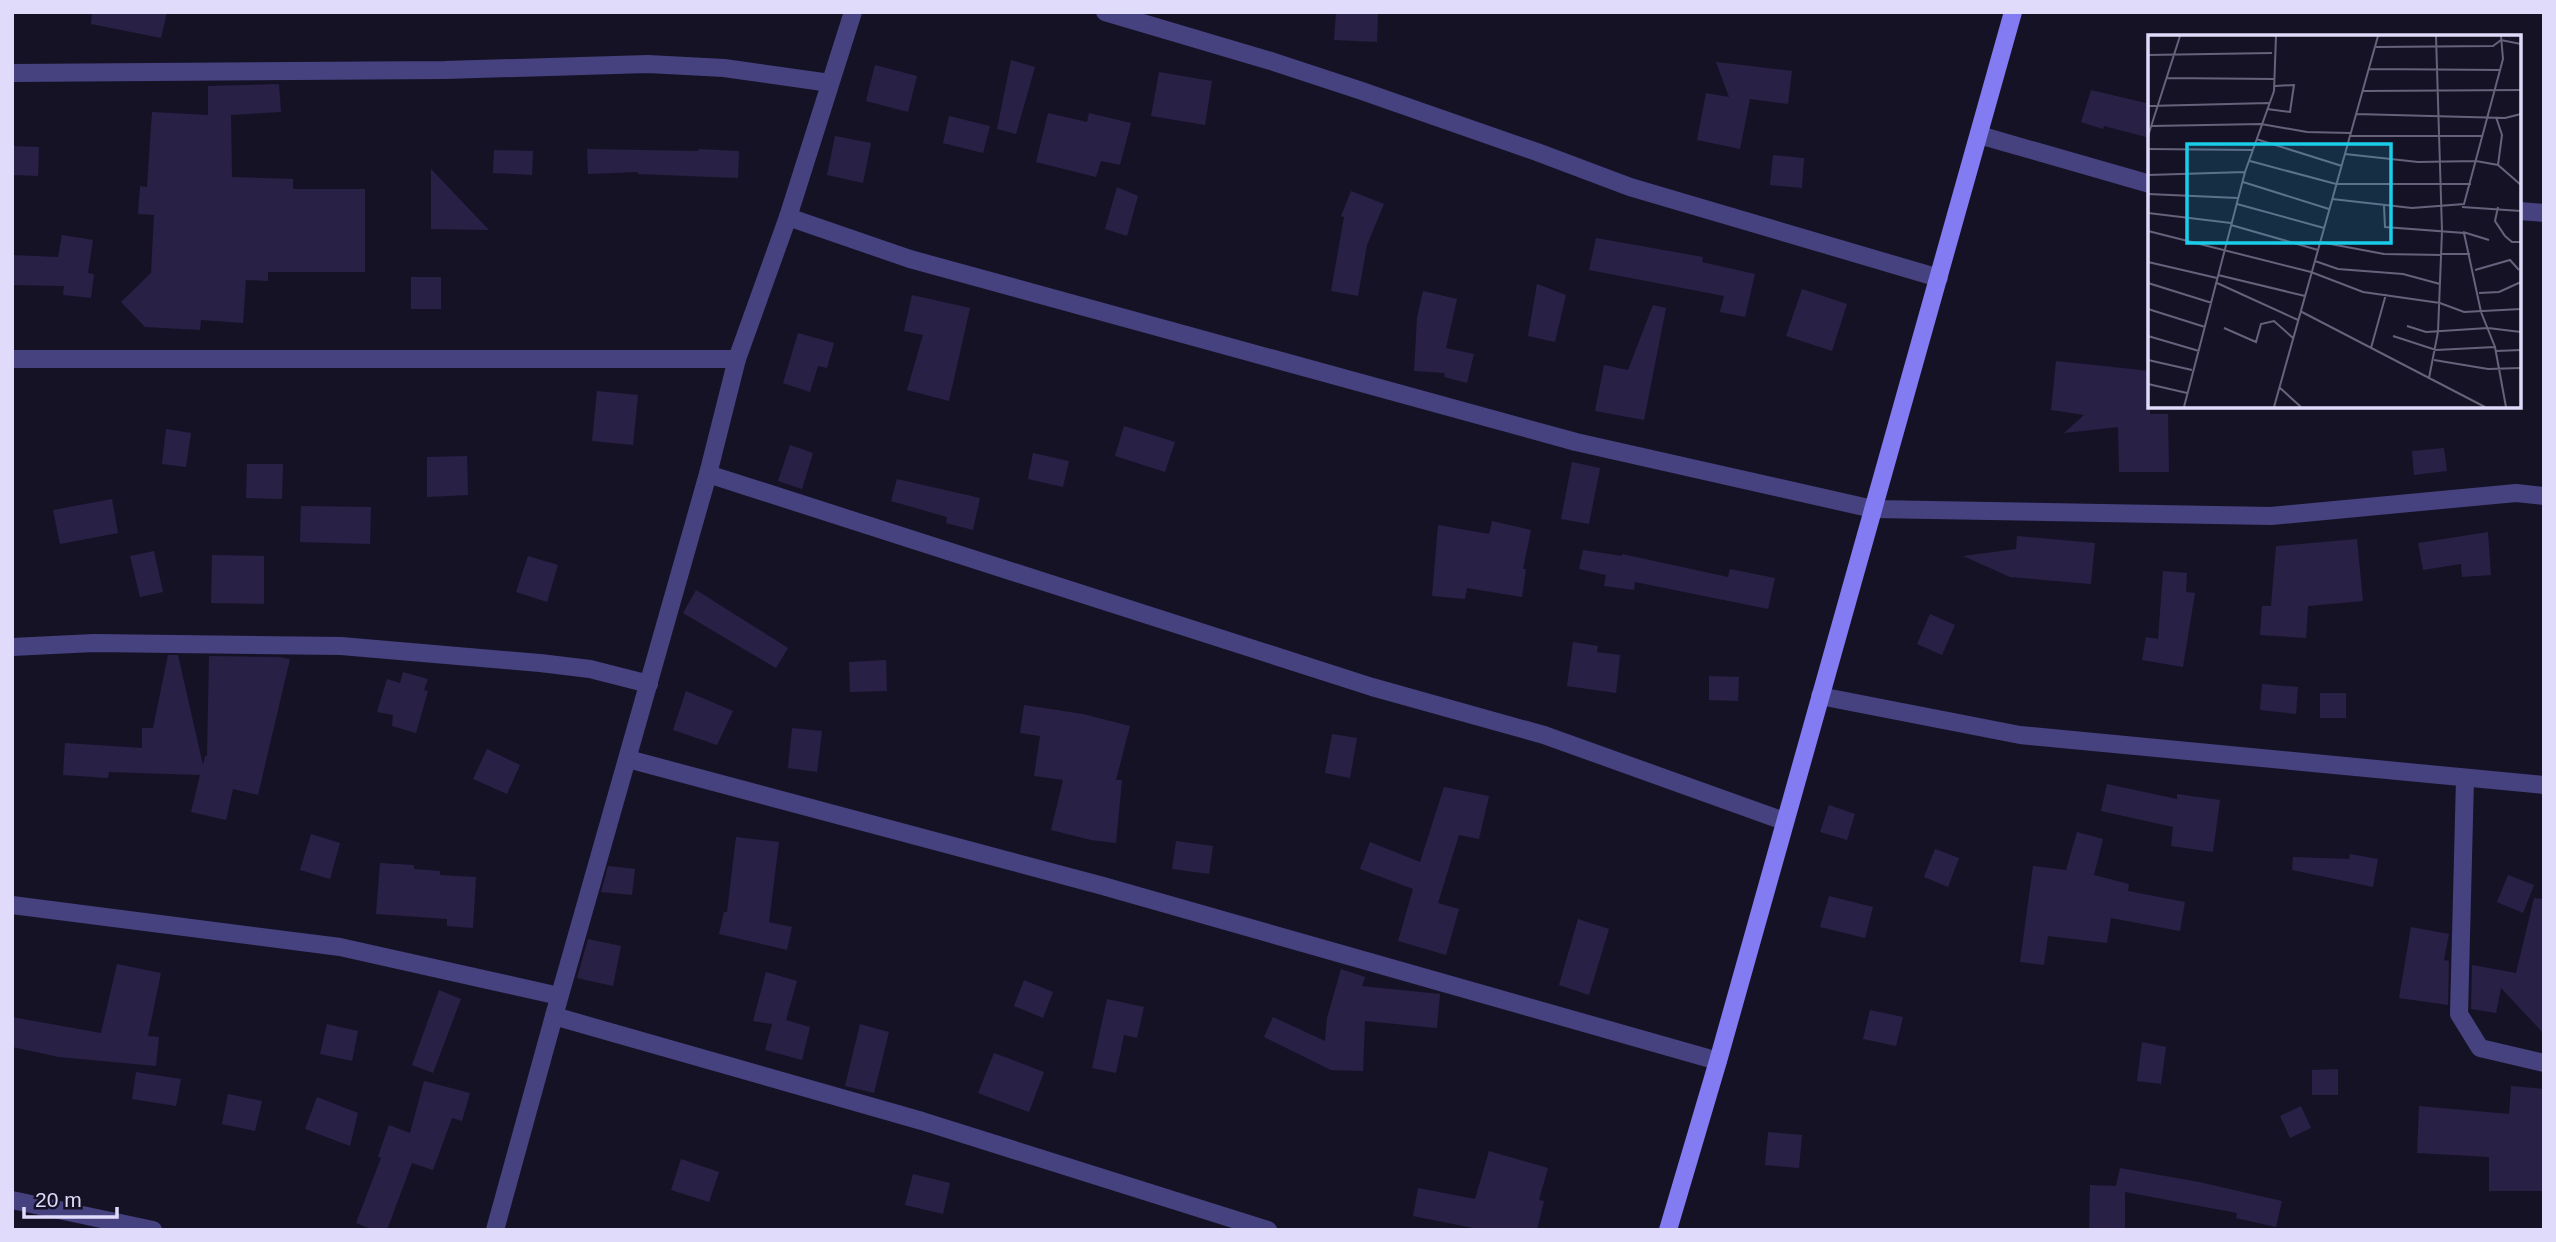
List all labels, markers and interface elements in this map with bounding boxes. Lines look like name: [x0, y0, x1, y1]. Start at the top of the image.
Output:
inset map: [2148, 35, 2521, 408]
scale bar: [24, 1176, 117, 1220]
text: 20 m: [35, 1188, 82, 1211]

